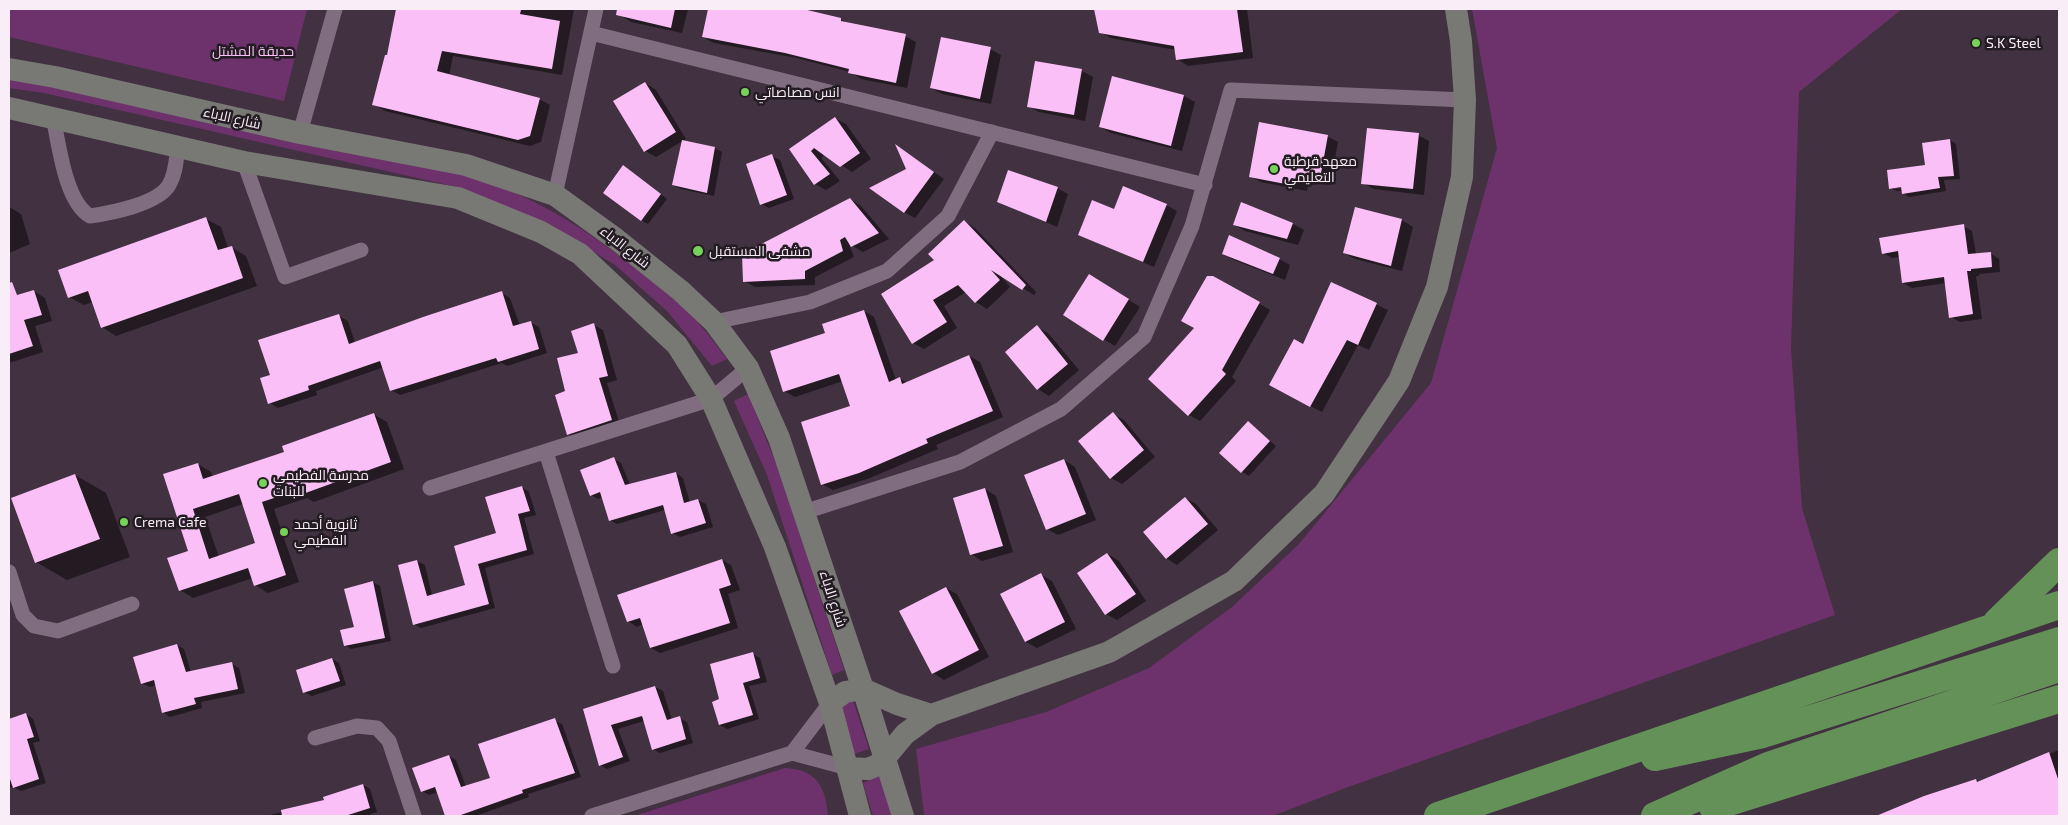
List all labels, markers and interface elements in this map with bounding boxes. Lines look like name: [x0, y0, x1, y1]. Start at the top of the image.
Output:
place label: S.K Steel: [1986, 35, 2041, 51]
marker: S.K Steel: [1970, 37, 1982, 49]
park label: حديقة المشتل: [212, 43, 294, 59]
place label: انس مصاصاتي: [755, 84, 840, 100]
marker: انس مصاصاتي: [739, 86, 751, 98]
street label: شارع الاباء: [202, 103, 262, 133]
place label: معهد قرطبة التعليمي: [1284, 153, 1357, 186]
marker: معهد قرطبة التعليمي: [1268, 163, 1280, 175]
street label: شارع الاباء: [597, 222, 653, 272]
place label: مشفى المستقبل: [709, 243, 811, 259]
marker: مشفى المستقبل: [691, 244, 705, 258]
place label: مدرسة الفطيمي للبنات: [273, 467, 369, 500]
marker: مدرسة الفطيمي للبنات: [257, 477, 269, 489]
place label: Crema Cafe: [134, 514, 206, 530]
marker: Crema Cafe: [118, 516, 130, 528]
place label: ثانوية أحمد الفطيمي: [294, 516, 357, 548]
marker: ثانوية أحمد الفطيمي: [278, 526, 290, 538]
street label: شارع الاباء: [816, 569, 850, 629]

